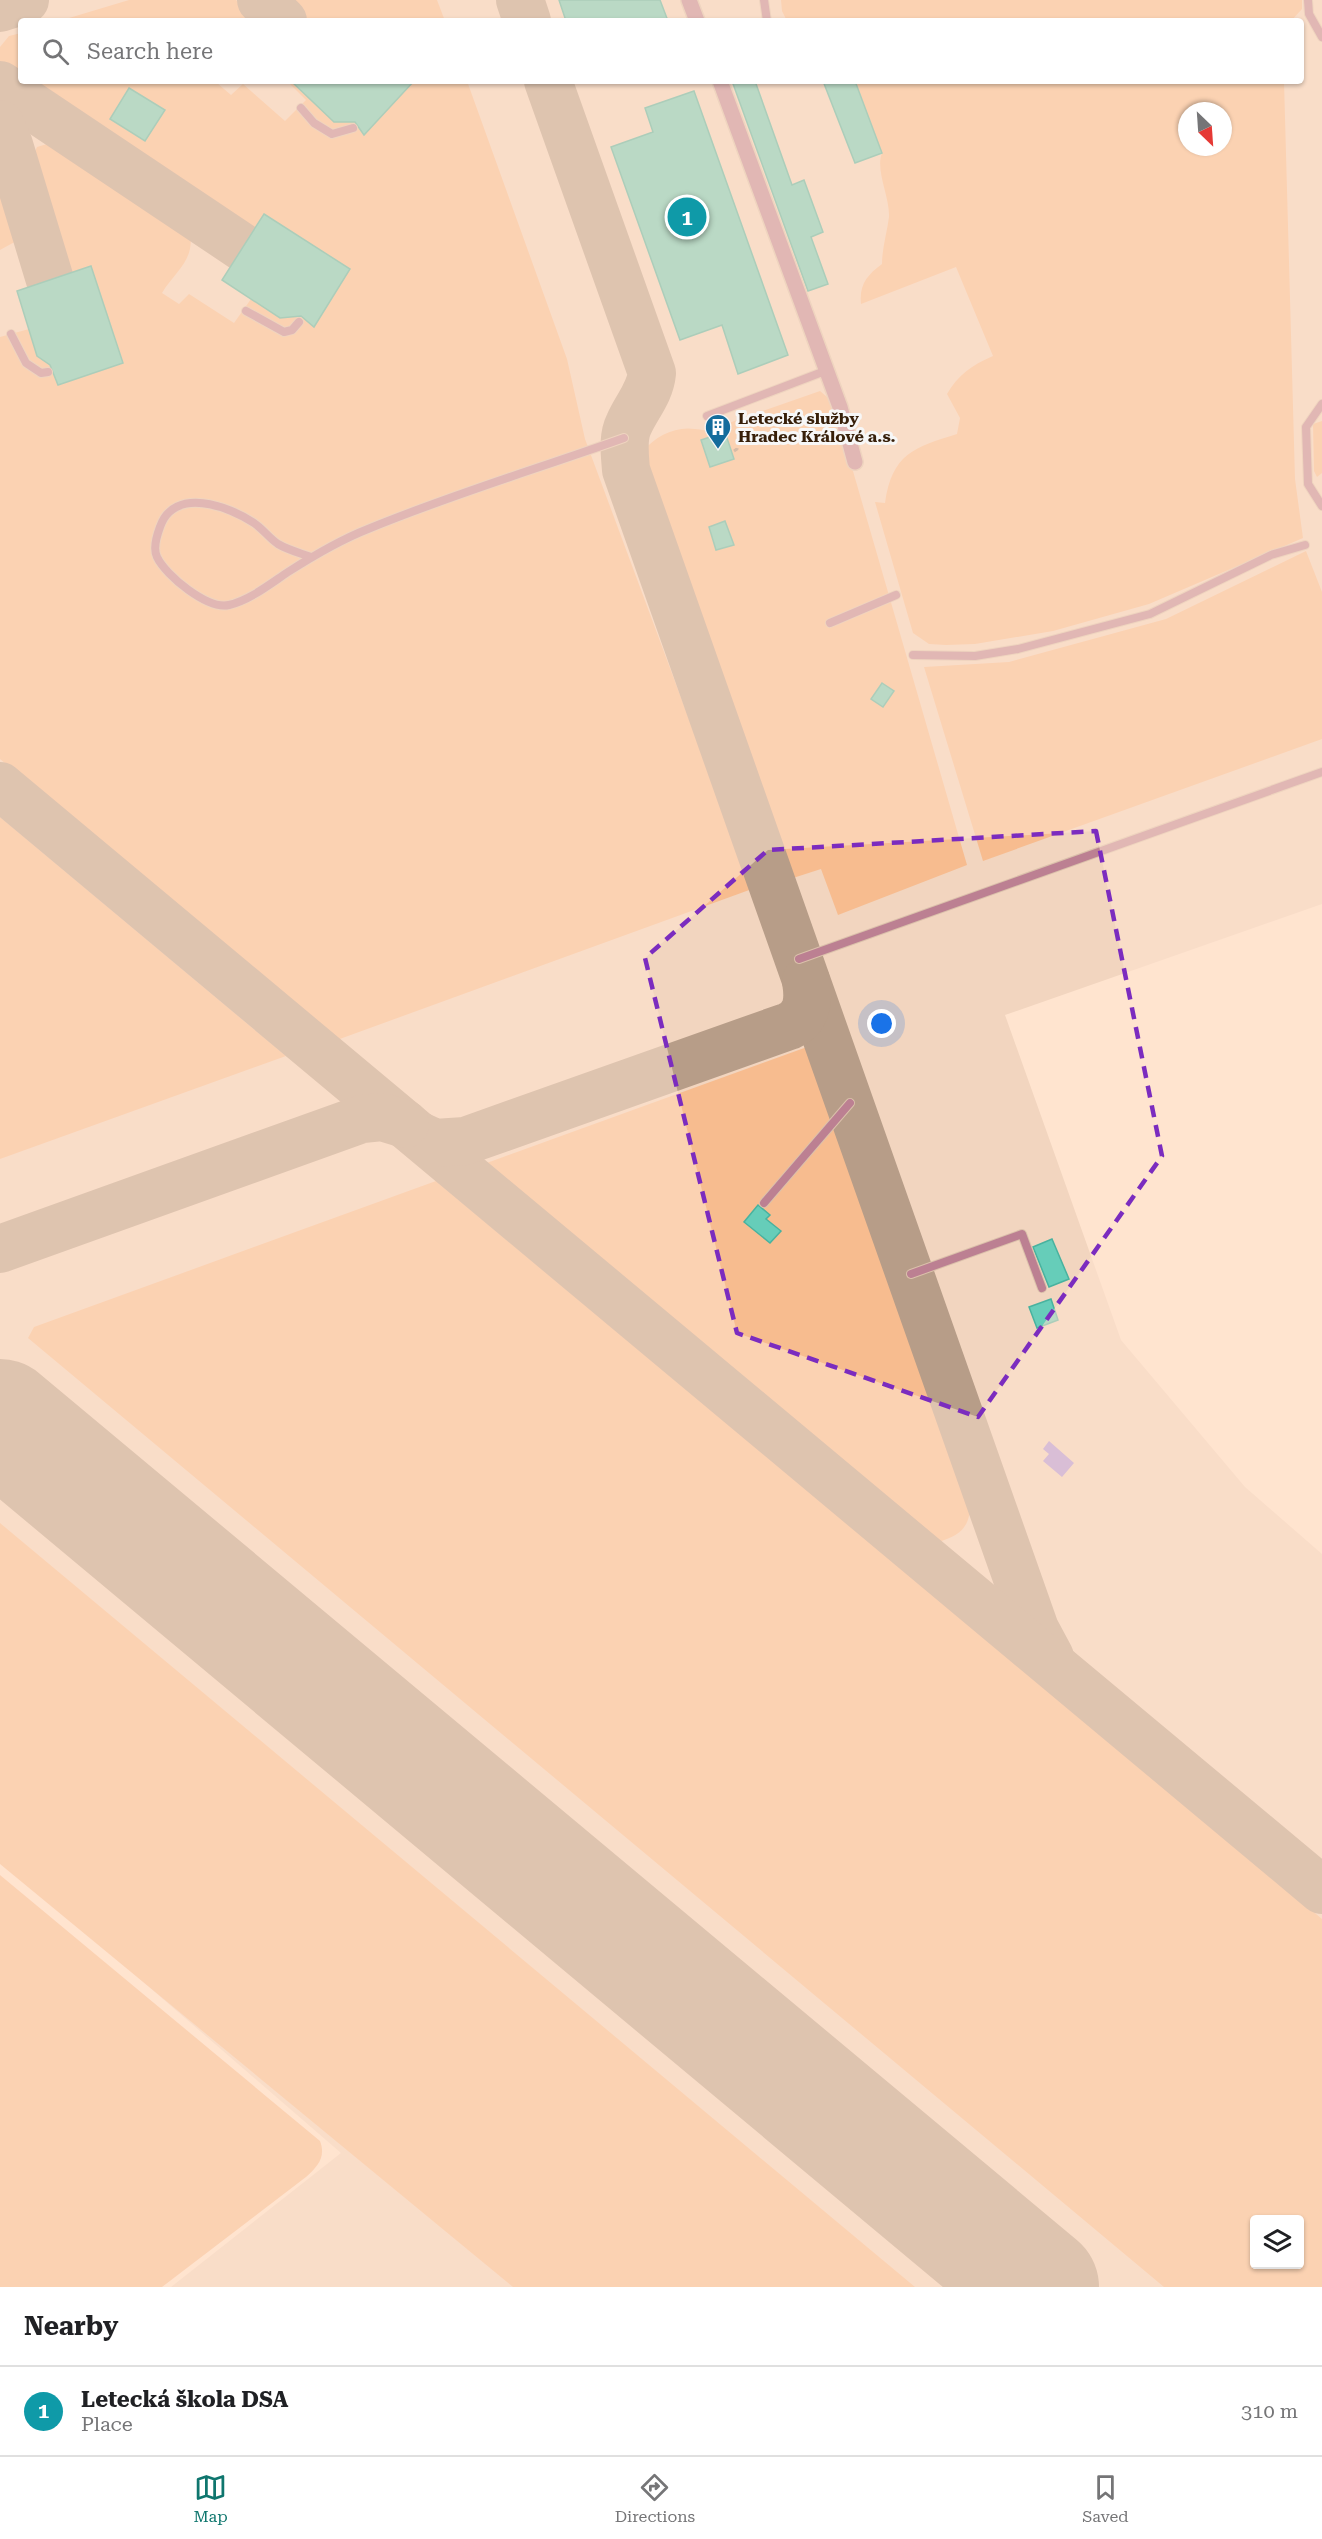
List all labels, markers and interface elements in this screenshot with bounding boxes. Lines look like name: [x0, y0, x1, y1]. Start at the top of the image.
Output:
search box: [18, 18, 1304, 84]
icon: search: [39, 35, 72, 68]
text: Search here: [87, 39, 213, 64]
north arrow: [1178, 102, 1232, 156]
pin: 1: [668, 194, 706, 240]
place label: Letecké služby Hradec Králové a.s.: [738, 409, 896, 446]
building icon: Letecké služby Hradec Králové a.s.: [703, 412, 733, 450]
your location: [867, 1009, 896, 1038]
map controls: [1250, 2215, 1304, 2269]
button: layers: [1250, 2215, 1304, 2269]
text: Nearby: [24, 2311, 118, 2341]
text: Letecká škola DSA: [81, 2387, 288, 2412]
text: 1: [38, 2399, 49, 2423]
text: 310 m: [1241, 2399, 1298, 2423]
text: Place: [81, 2412, 133, 2436]
tab: Map: [193, 2471, 228, 2526]
tab: Directions: [615, 2471, 695, 2526]
tab: Saved: [1082, 2471, 1129, 2526]

